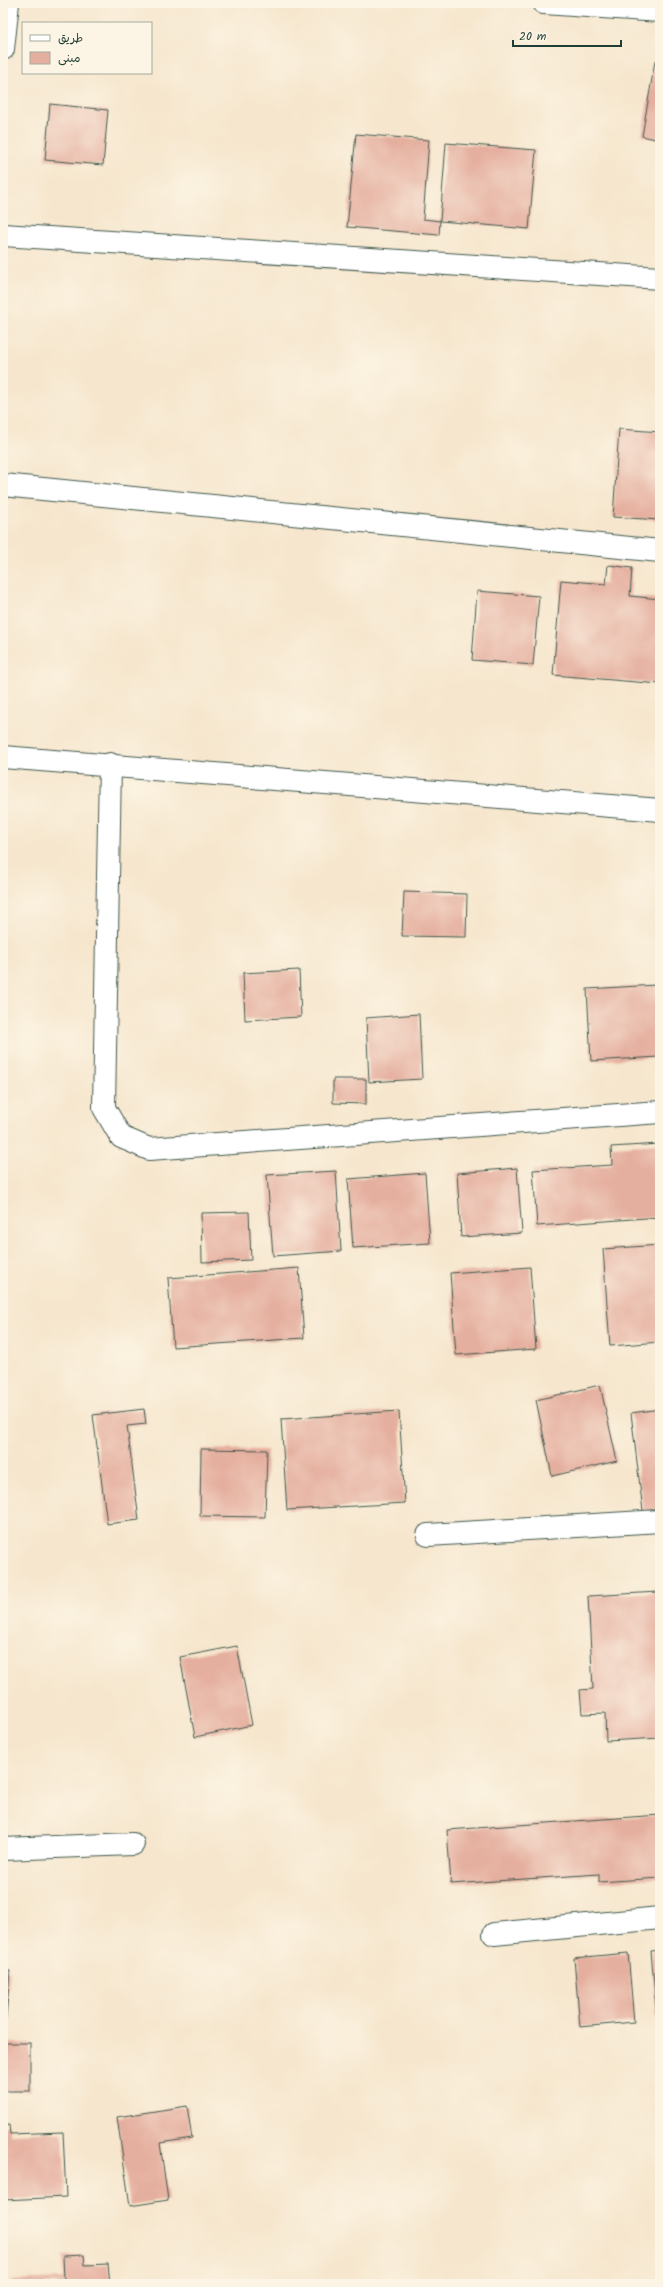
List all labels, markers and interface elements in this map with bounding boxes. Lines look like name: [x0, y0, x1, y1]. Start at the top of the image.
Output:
legend: [22, 22, 152, 74]
scale bar: [513, 22, 621, 48]
text: 20 m: [519, 27, 547, 46]
text: طريق: [58, 29, 83, 48]
text: مبنى: [58, 49, 81, 68]

